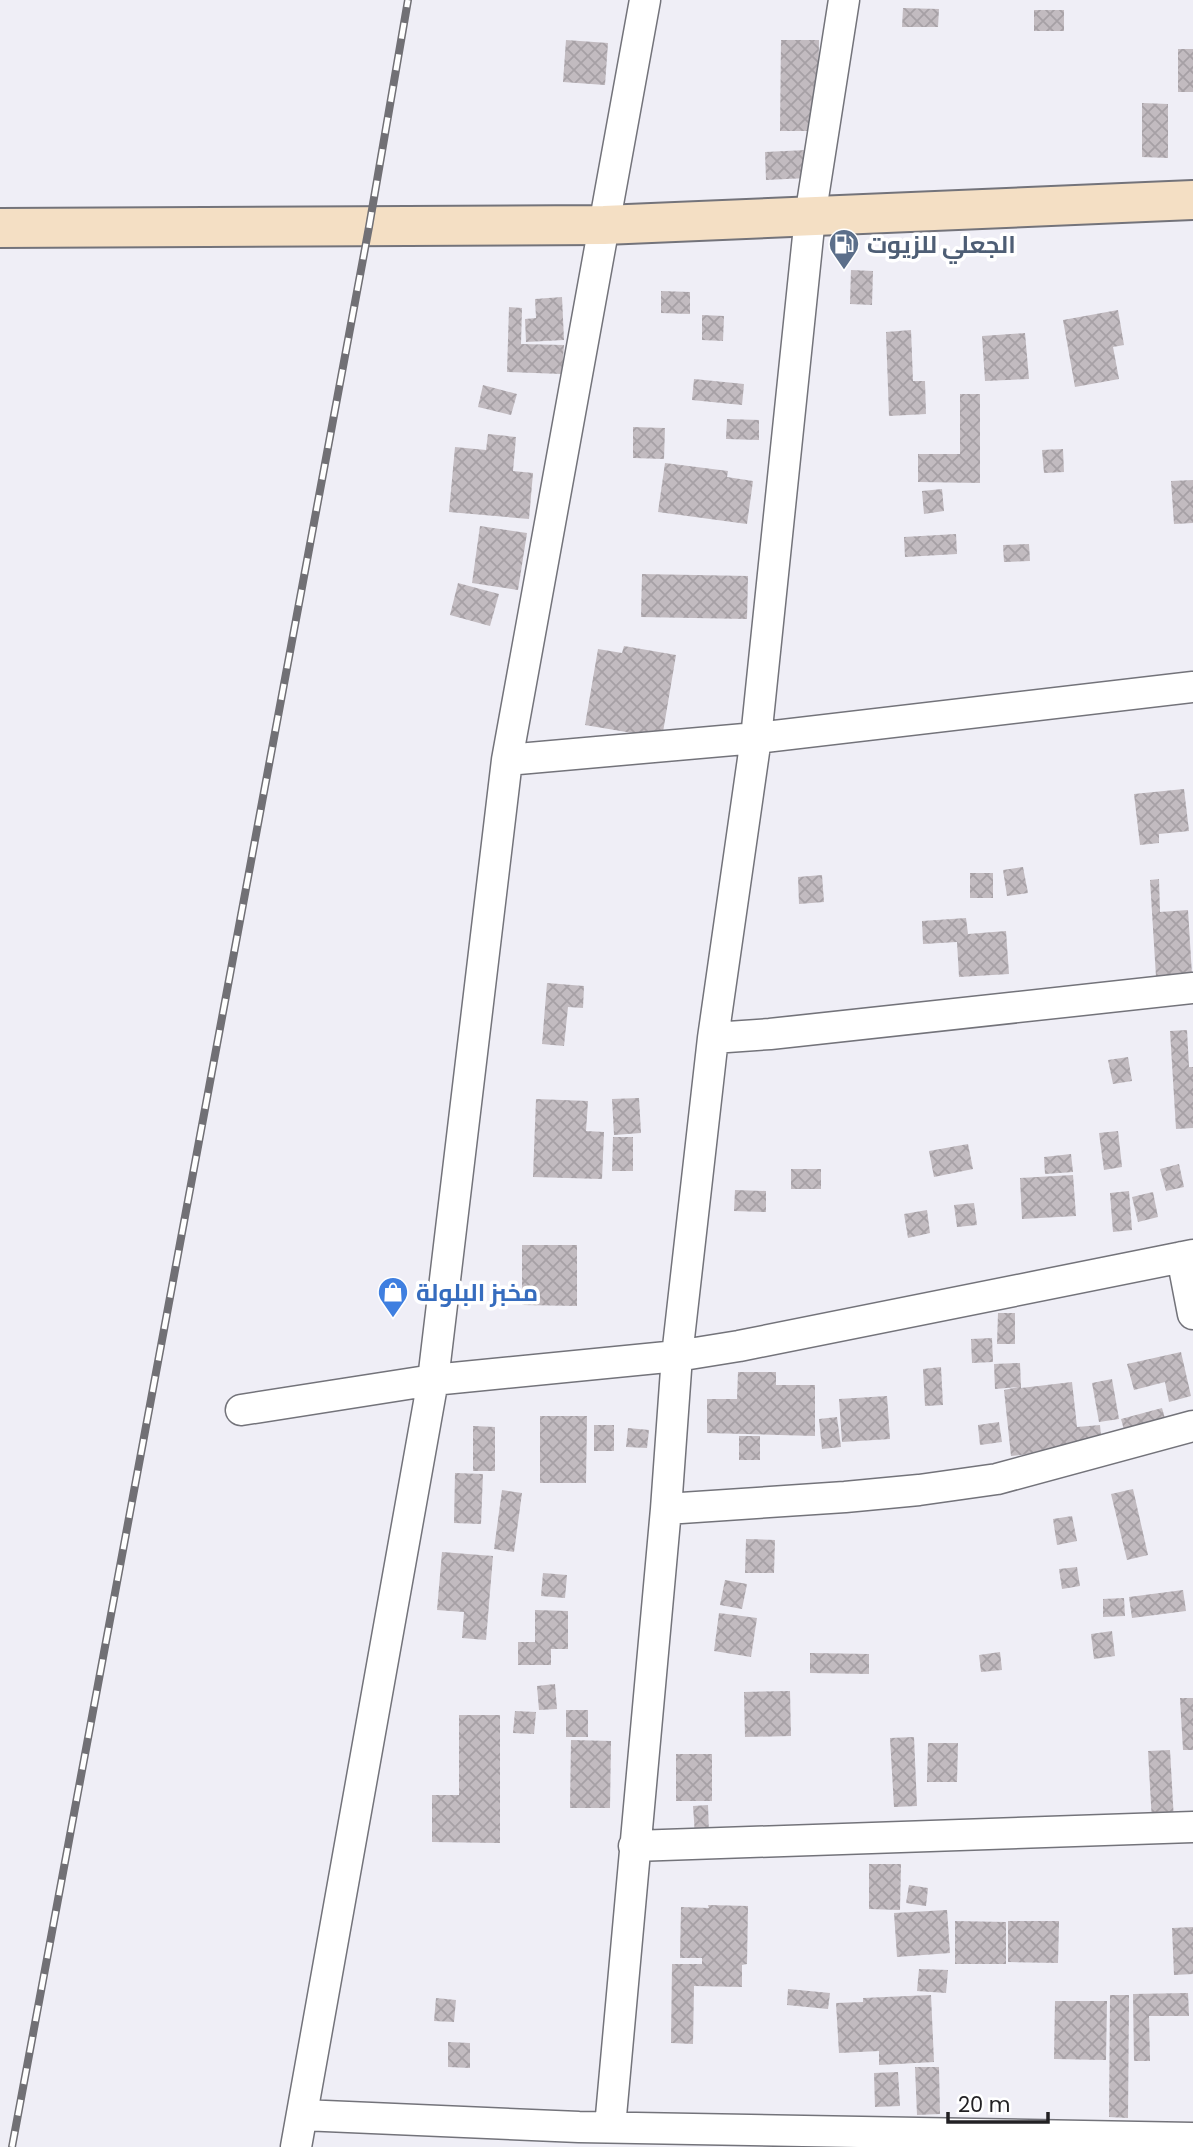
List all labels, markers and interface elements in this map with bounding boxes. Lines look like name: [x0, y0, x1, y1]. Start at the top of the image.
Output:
fuel station icon: الجعلي للزيوت: [827, 227, 861, 271]
place label: الجعلي للزيوت: [867, 228, 1016, 264]
shop icon: مخبز البلولة: [376, 1275, 410, 1319]
place label: مخبز البلولة: [416, 1276, 538, 1309]
scale bar: [948, 2080, 1048, 2124]
text: 20 m: [958, 2090, 1011, 2119]

